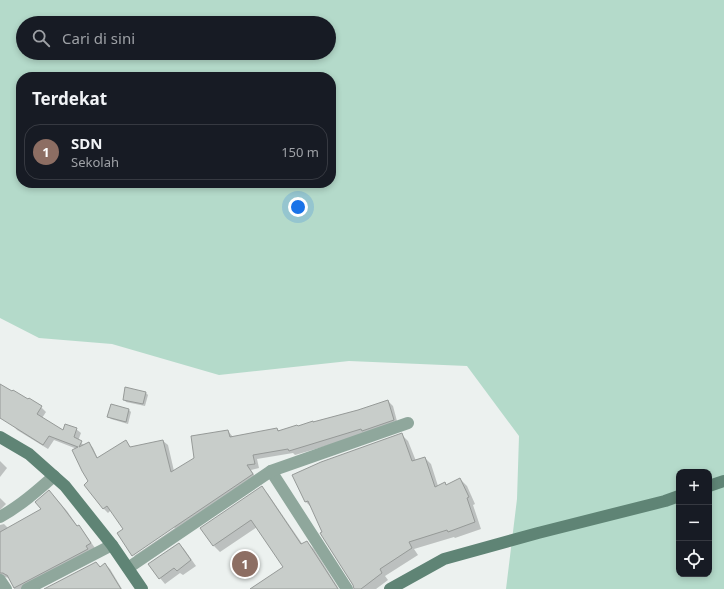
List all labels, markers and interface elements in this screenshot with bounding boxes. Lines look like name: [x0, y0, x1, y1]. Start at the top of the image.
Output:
search box: [16, 16, 336, 60]
icon: search: [30, 27, 52, 49]
text: Cari di sini: [62, 28, 135, 48]
text: Terdekat: [32, 87, 107, 110]
text: SDN: [71, 133, 102, 153]
text: 1: [42, 143, 50, 161]
text: 150 m: [281, 143, 319, 161]
text: Sekolah: [71, 153, 119, 171]
your location: [288, 197, 308, 217]
map controls: [676, 469, 712, 577]
button: +: [676, 469, 712, 505]
button: −: [676, 505, 712, 541]
button: locate: [676, 541, 712, 577]
pin: 1: [232, 549, 258, 579]

